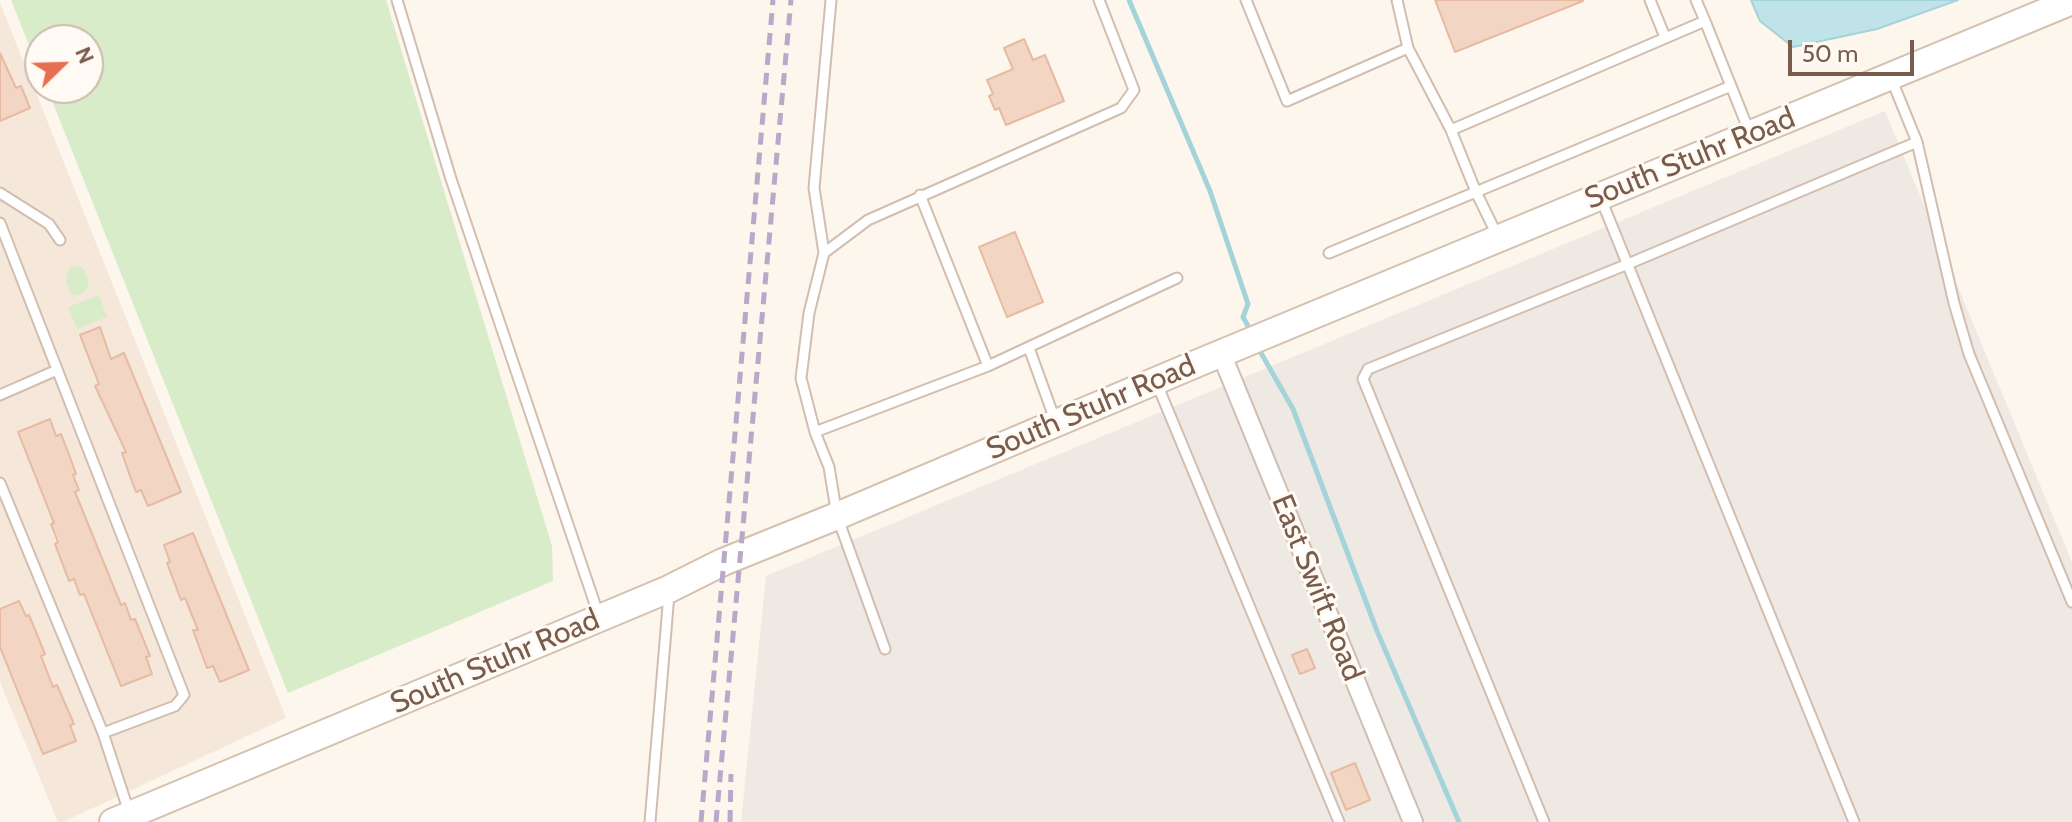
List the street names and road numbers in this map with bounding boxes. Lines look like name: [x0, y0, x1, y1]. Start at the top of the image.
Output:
street label: South Stuhr Road: [1580, 100, 1800, 218]
street label: South Stuhr Road: [981, 348, 1201, 468]
street label: East Swift Road: [1263, 490, 1371, 686]
street label: South Stuhr Road: [385, 602, 605, 722]

